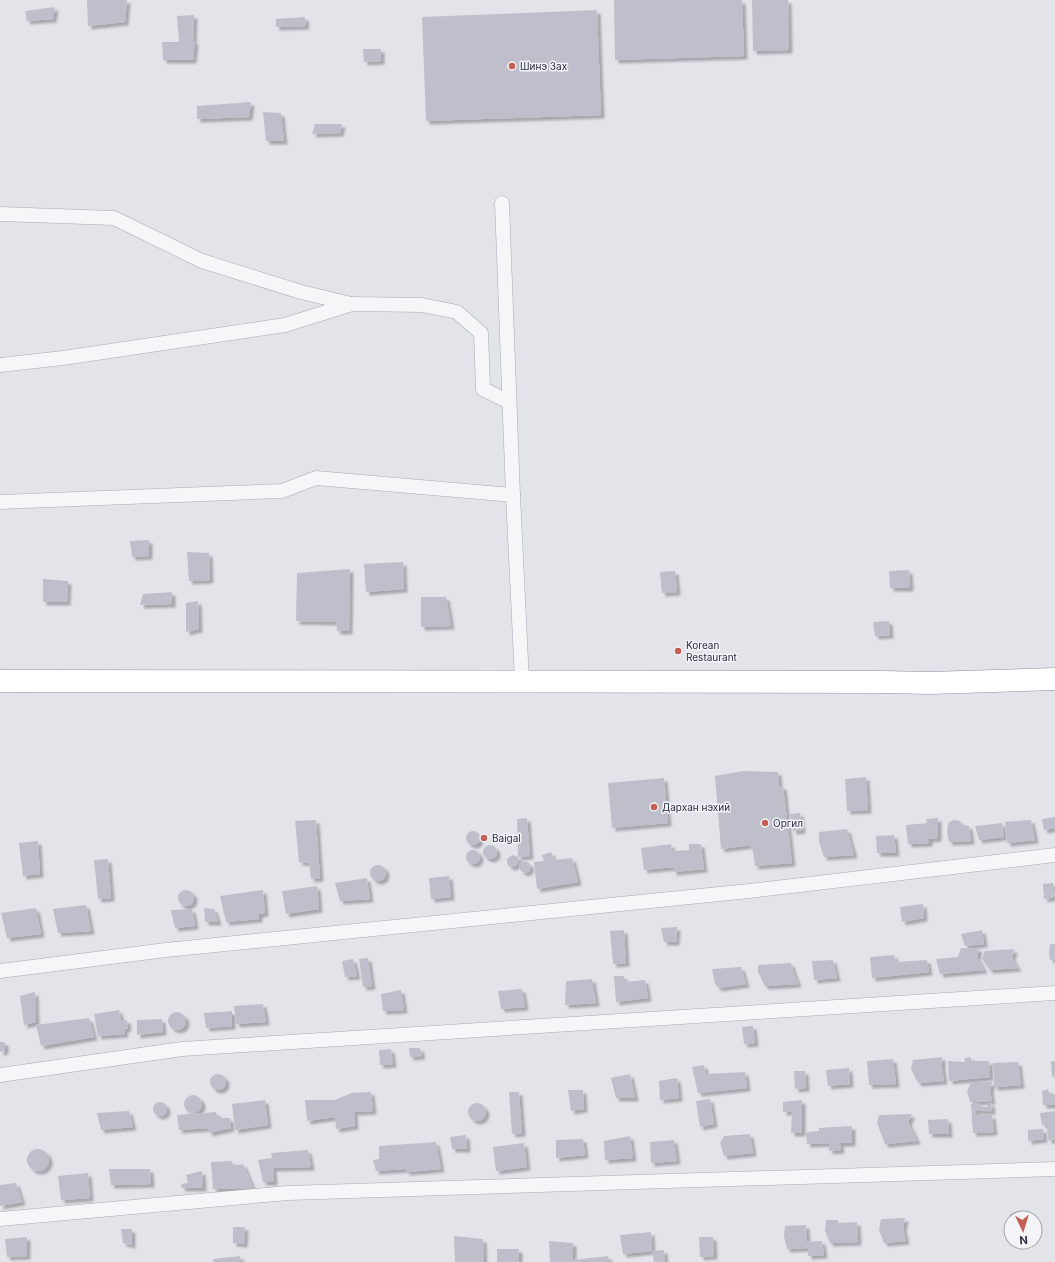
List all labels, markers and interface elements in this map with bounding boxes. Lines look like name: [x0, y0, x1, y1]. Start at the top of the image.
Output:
place label: Шинэ Зах: [520, 60, 568, 72]
marker: Шинэ Зах: [507, 61, 517, 71]
place label: Korean Restaurant: [686, 639, 738, 663]
marker: Korean Restaurant: [673, 646, 683, 656]
place label: Дархан нэхий: [662, 801, 730, 813]
marker: Дархан нэхий: [649, 802, 659, 812]
place label: Оргил: [773, 817, 803, 829]
marker: Оргил: [760, 818, 770, 828]
place label: Baigal: [492, 832, 521, 844]
marker: Baigal: [479, 833, 489, 843]
north arrow: [1003, 1210, 1043, 1250]
text: N: [1019, 1233, 1028, 1247]

